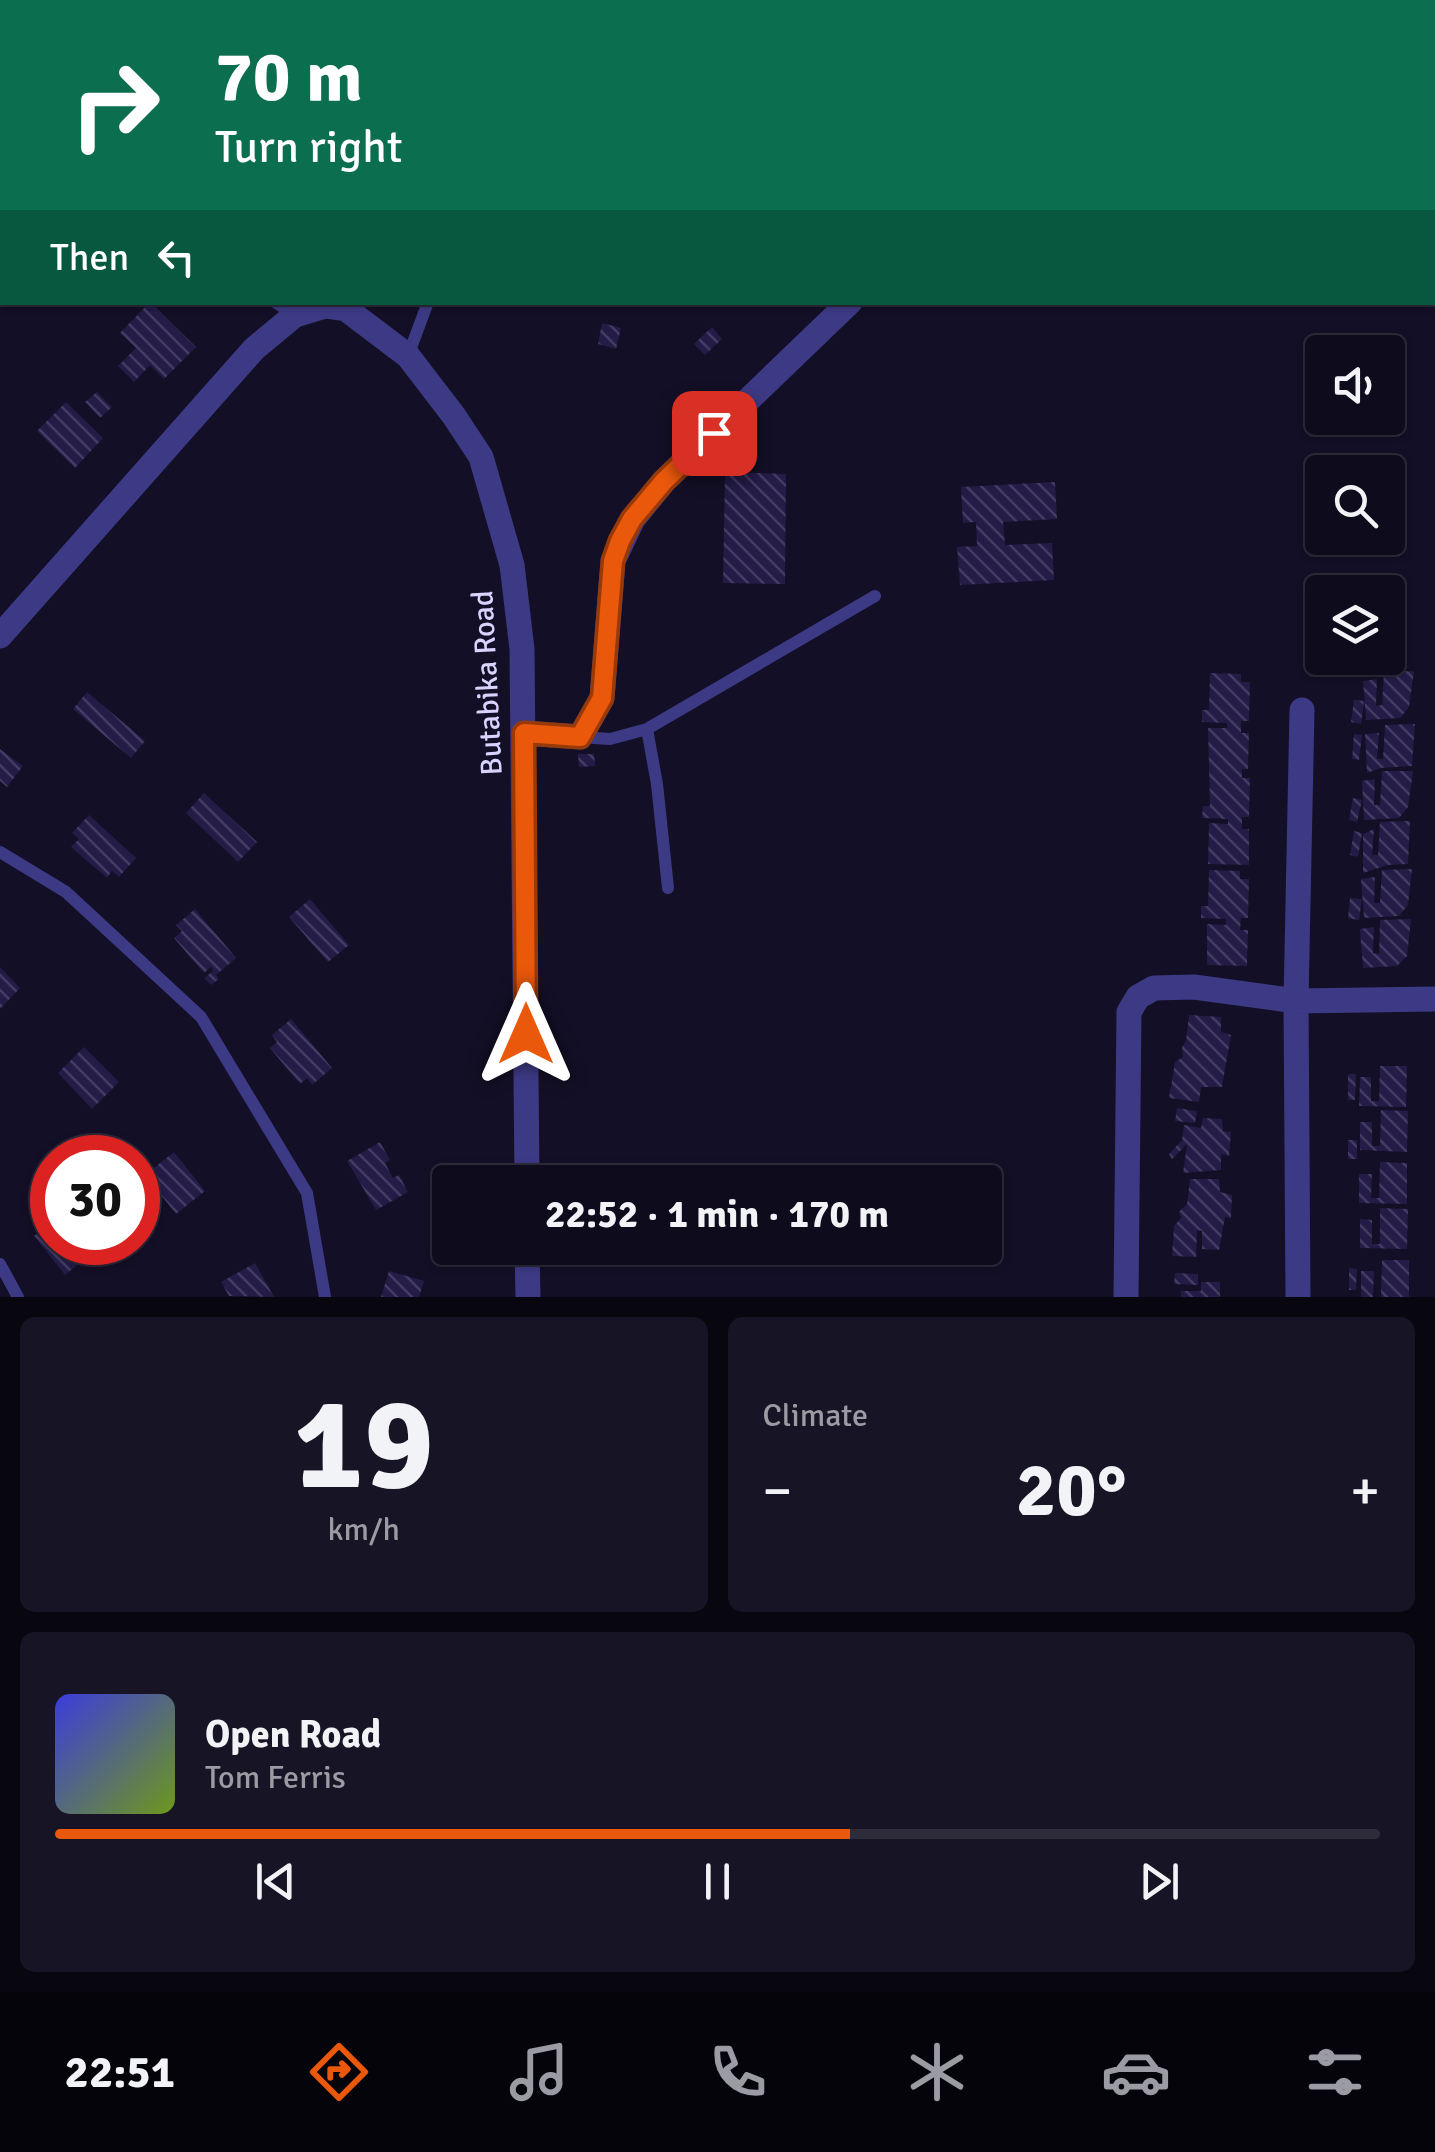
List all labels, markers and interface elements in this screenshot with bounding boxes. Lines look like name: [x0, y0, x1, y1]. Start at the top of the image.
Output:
text: 70 m: [215, 34, 363, 120]
icon: right: [50, 40, 180, 170]
text: Turn right: [215, 120, 403, 175]
icon: left: [149, 230, 204, 285]
text: Then: [50, 234, 129, 281]
map controls: [1305, 335, 1405, 675]
button: sound: [1305, 335, 1405, 435]
pin: [672, 391, 757, 476]
icon: arrive: [687, 406, 742, 461]
button: search: [1305, 455, 1405, 555]
button: layers: [1305, 575, 1405, 675]
street label: Butabika Road: [464, 589, 511, 776]
position arrow: [474, 982, 578, 1086]
speed limit sign: 30: [30, 1135, 160, 1265]
text: 22:52 · 1 min · 170 m: [545, 1191, 889, 1238]
text: 19: [294, 1365, 434, 1525]
text: Climate: [763, 1396, 868, 1435]
text: 20°: [1016, 1444, 1127, 1537]
text: −: [763, 1457, 792, 1525]
text: +: [1350, 1457, 1380, 1525]
text: km/h: [328, 1510, 400, 1549]
text: Open Road: [205, 1711, 381, 1758]
text: Tom Ferris: [205, 1758, 346, 1797]
icon: previous: [248, 1854, 303, 1909]
icon: pause: [690, 1854, 745, 1909]
icon: next: [1132, 1854, 1187, 1909]
icon: directions: [304, 2037, 374, 2107]
icon: music: [504, 2037, 574, 2107]
icon: phone: [703, 2037, 773, 2107]
icon: climate: [902, 2037, 972, 2107]
icon: car: [1101, 2037, 1171, 2107]
icon: filters: [1300, 2037, 1370, 2107]
text: 22:51: [65, 2045, 175, 2100]

